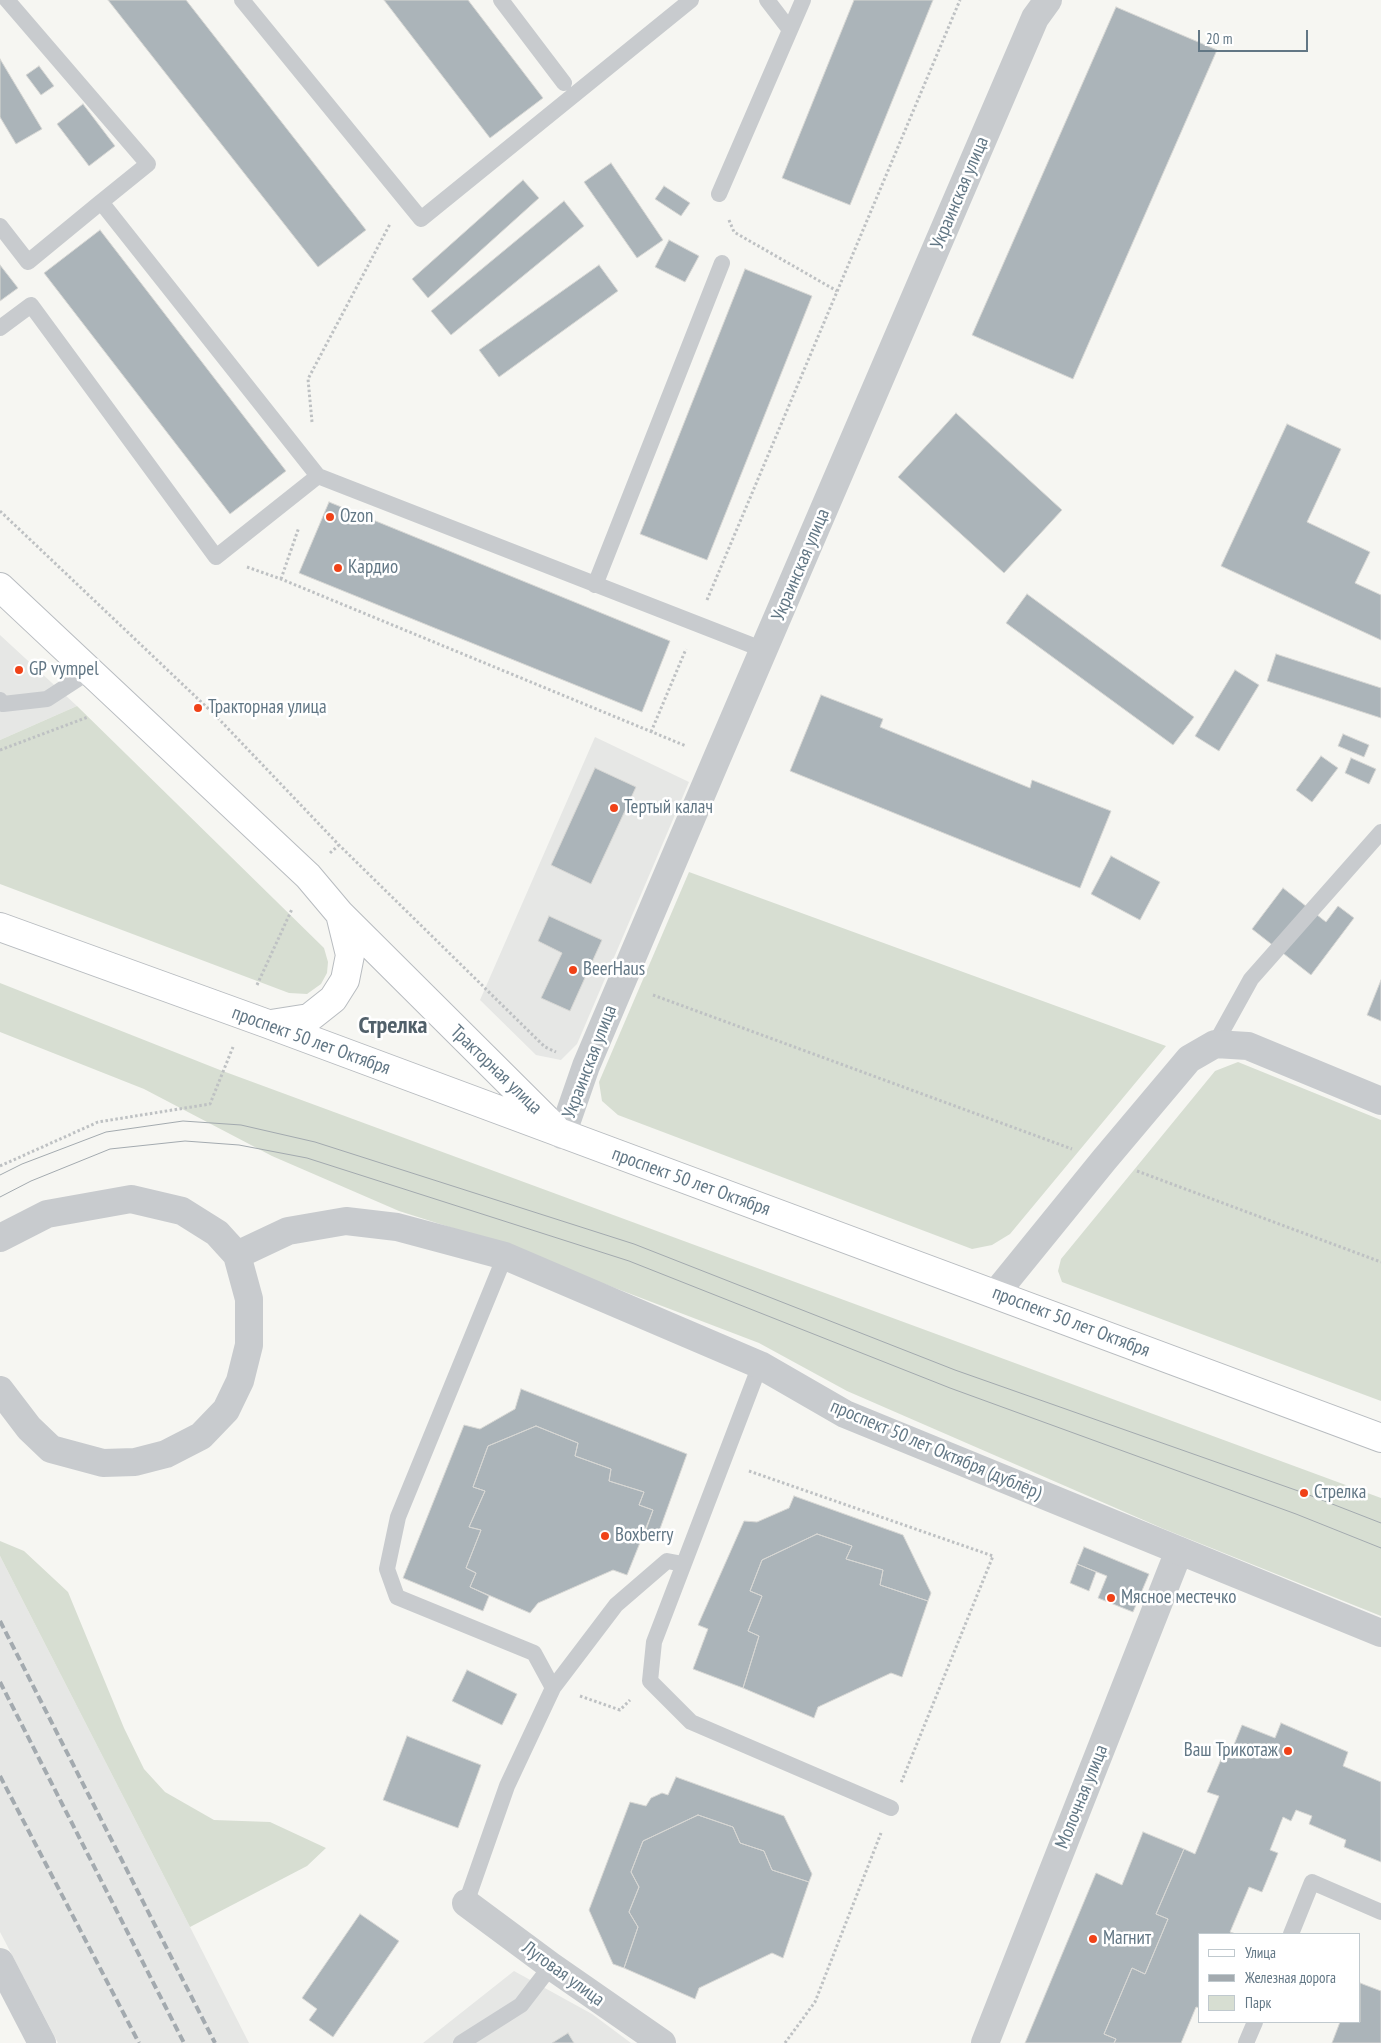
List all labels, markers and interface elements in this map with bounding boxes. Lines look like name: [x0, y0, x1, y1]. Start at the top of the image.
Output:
scale bar: [1201, 20, 1311, 52]
text: 20 m: [1206, 29, 1232, 48]
street label: Украинская улица: [926, 133, 994, 253]
street label: Украинская улица: [767, 505, 835, 625]
place label: Ozon: [340, 506, 373, 528]
marker: Ozon: [324, 511, 336, 523]
place label: Кардио: [348, 557, 398, 579]
marker: Кардио: [332, 562, 344, 574]
place label: GP vympel: [29, 659, 99, 681]
marker: GP vympel: [13, 664, 25, 676]
place label: Тракторная улица: [208, 697, 327, 719]
marker: Тракторная улица: [192, 702, 204, 714]
place label: Тертый калач: [624, 797, 713, 819]
marker: Тертый калач: [608, 802, 620, 814]
place label: BeerHaus: [583, 959, 645, 981]
marker: BeerHaus: [567, 964, 579, 976]
street label: проспект 50 лет Октября: [229, 1002, 393, 1080]
street label: Украинская улица: [558, 1002, 622, 1122]
district label: Стрелка: [359, 1012, 427, 1040]
street label: Тракторная улица: [445, 1021, 547, 1119]
street label: проспект 50 лет Октября: [609, 1143, 773, 1221]
street label: проспект 50 лет Октября: [989, 1281, 1153, 1363]
street label: проспект 50 лет Октября (дублёр): [827, 1395, 1045, 1505]
place label: Стрелка: [1314, 1482, 1366, 1504]
marker: Стрелка: [1298, 1487, 1310, 1499]
place label: Boxberry: [615, 1525, 673, 1547]
marker: Boxberry: [599, 1530, 611, 1542]
place label: Мясное местечко: [1121, 1587, 1236, 1609]
marker: Мясное местечко: [1105, 1592, 1117, 1604]
place label: Ваш Трикотаж: [1184, 1740, 1278, 1762]
street label: Молочная улица: [1051, 1742, 1113, 1852]
marker: Ваш Трикотаж: [1282, 1745, 1294, 1757]
place label: Магнит: [1103, 1928, 1151, 1950]
marker: Магнит: [1087, 1933, 1099, 1945]
legend: [1198, 1933, 1361, 2023]
street label: Луговая улица: [518, 1937, 608, 2011]
text: Улица: [1245, 1943, 1276, 1962]
text: Железная дорога: [1245, 1968, 1336, 1987]
text: Парк: [1245, 1993, 1271, 2012]

